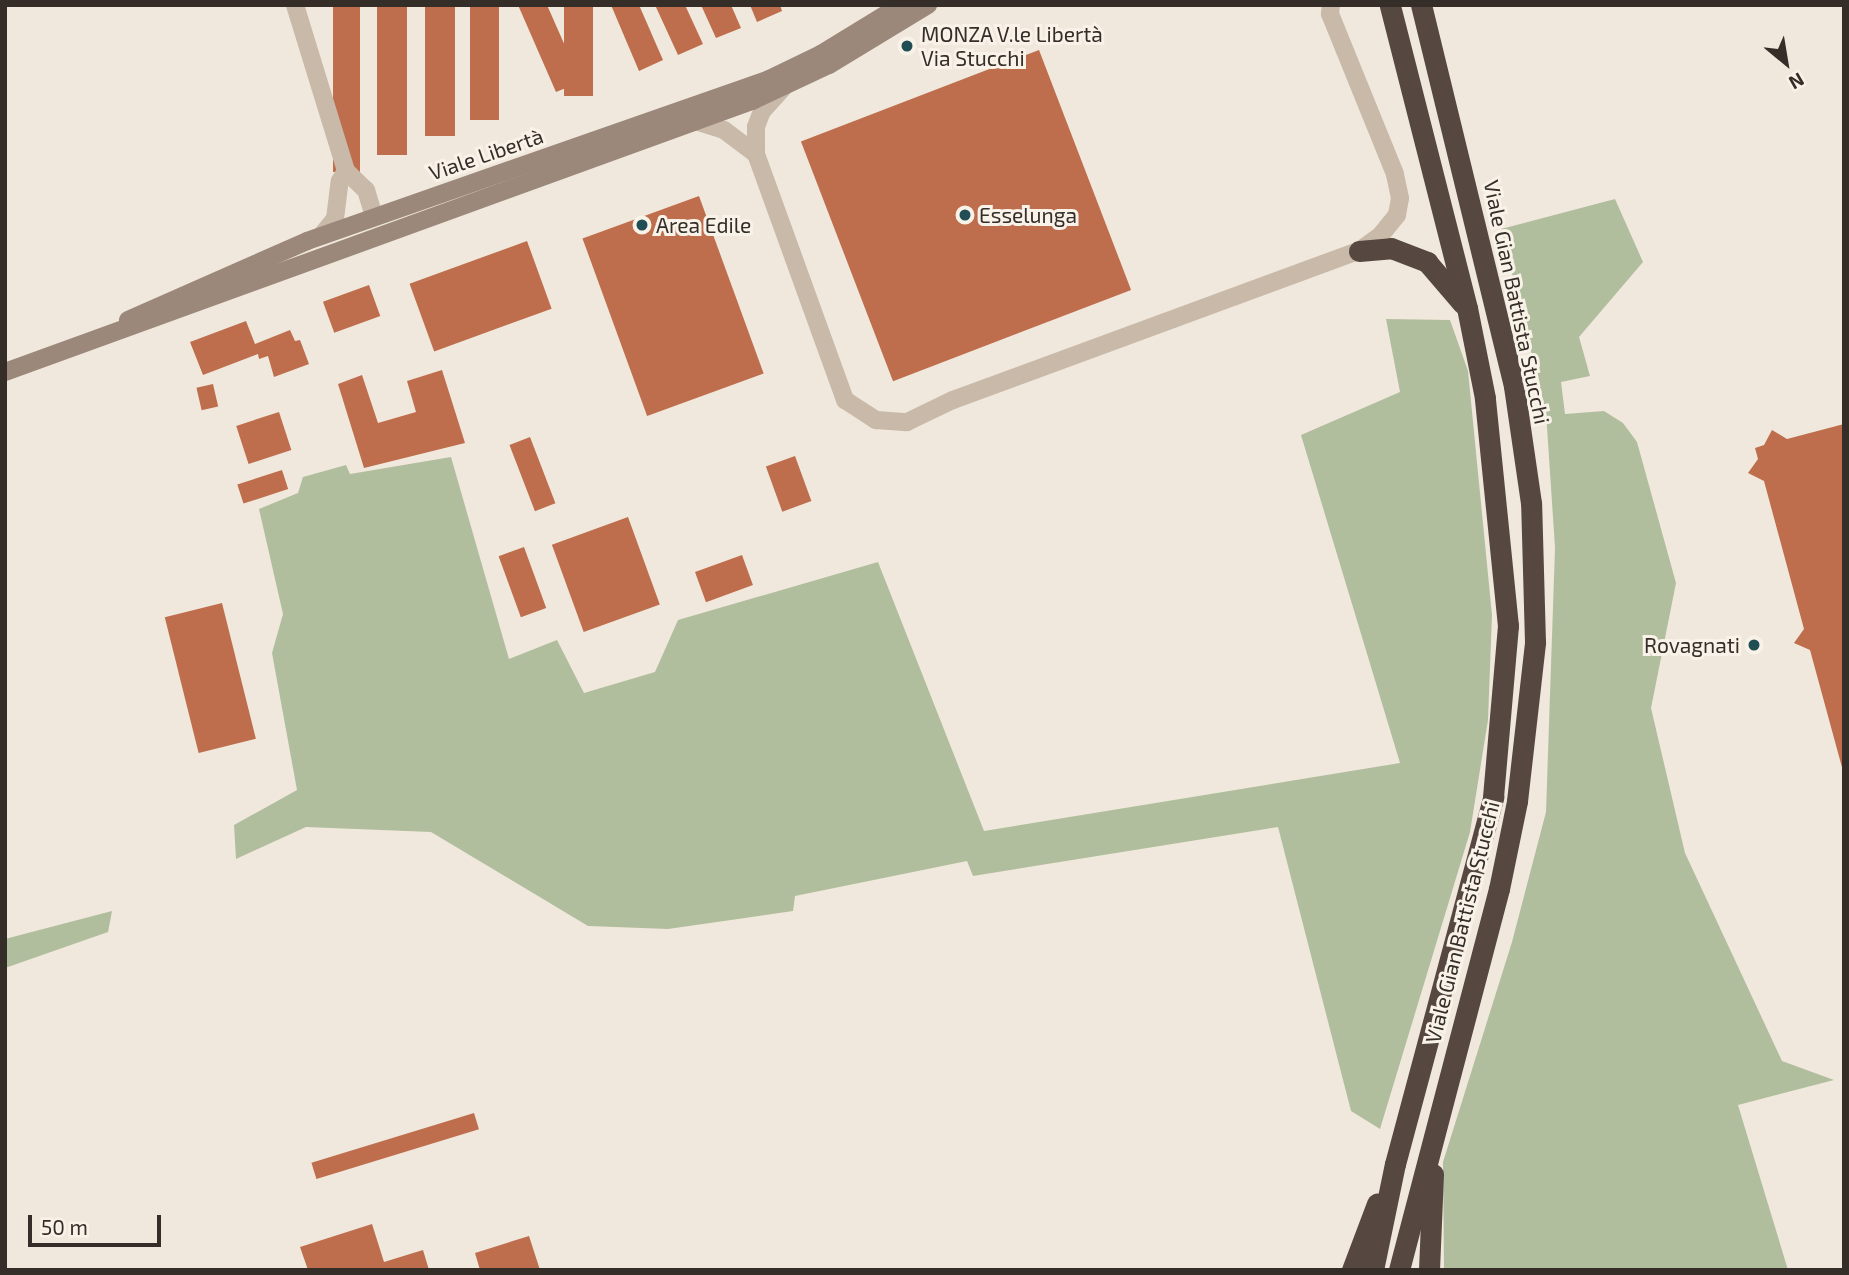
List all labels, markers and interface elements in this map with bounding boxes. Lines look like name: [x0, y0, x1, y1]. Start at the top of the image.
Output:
place label: MONZA V.le Libertà Via Stucchi: [921, 21, 1104, 71]
north arrow: [1751, 28, 1821, 98]
marker: MONZA V.le Libertà Via Stucchi: [899, 38, 915, 54]
text: N: [1785, 68, 1808, 95]
street label: Viale Libertà: [426, 123, 546, 185]
street label: Viale Gian Battista Stucchi: [1479, 178, 1555, 426]
place label: Esselunga: [979, 202, 1077, 228]
marker: Esselunga: [957, 207, 973, 223]
place label: Area Edile: [656, 212, 751, 238]
marker: Area Edile: [634, 217, 650, 233]
place label: Rovagnati: [1644, 632, 1740, 658]
marker: Rovagnati: [1746, 637, 1762, 653]
street label: Viale Gian Battista Stucchi: [1420, 798, 1504, 1046]
scale bar: [32, 1202, 164, 1246]
text: 50 m: [41, 1214, 88, 1239]

